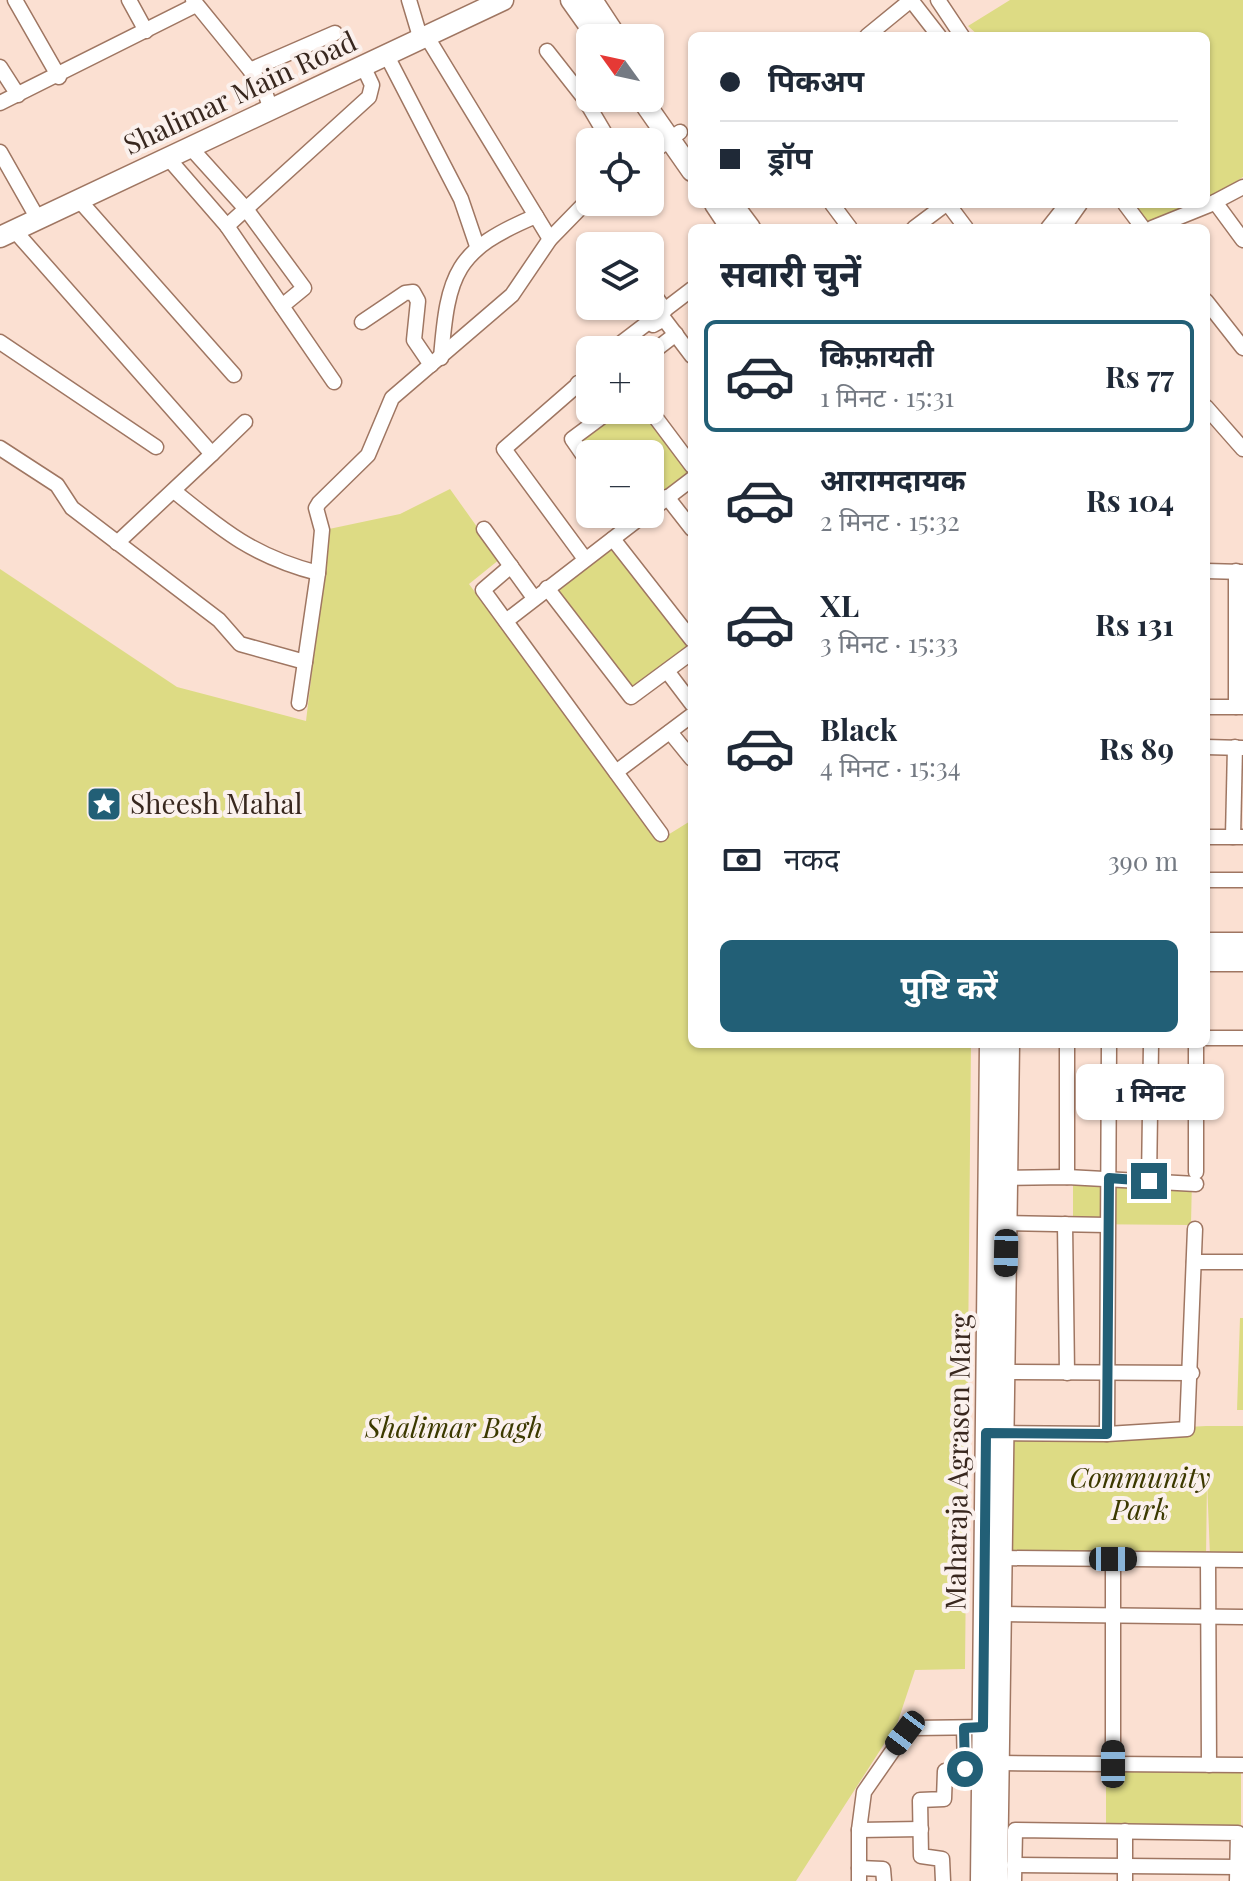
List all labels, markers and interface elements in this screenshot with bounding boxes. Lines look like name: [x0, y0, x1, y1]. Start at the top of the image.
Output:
street label: Shalimar Main Road: [117, 21, 362, 162]
north arrow: [576, 24, 664, 112]
map controls: [576, 24, 664, 528]
text: पिकअप: [768, 60, 864, 100]
button: locate: [576, 128, 664, 216]
text: ड्रॉप: [768, 137, 812, 177]
button: layers: [576, 232, 664, 320]
text: सवारी चुनें: [720, 248, 861, 296]
text: किफ़ायती: [820, 335, 934, 375]
button: +: [576, 336, 664, 424]
icon: car: [724, 340, 796, 412]
text: Rs 77: [1105, 356, 1174, 396]
text: 1 मिनट · 15:31: [820, 379, 954, 414]
button: −: [576, 440, 664, 528]
text: आरामदायक: [820, 459, 966, 499]
icon: car: [724, 464, 796, 536]
text: Rs 104: [1086, 480, 1174, 520]
text: 2 मिनट · 15:32: [820, 503, 960, 538]
text: XL: [820, 585, 859, 625]
icon: car: [724, 588, 796, 660]
text: Rs 131: [1095, 604, 1174, 644]
text: 3 मिनट · 15:33: [820, 625, 958, 660]
text: Black: [820, 709, 897, 749]
icon: car: [724, 712, 796, 784]
text: Rs 89: [1099, 728, 1174, 768]
text: 4 मिनट · 15:34: [820, 749, 961, 784]
place label: Sheesh Mahal: [130, 784, 302, 821]
place icon: Sheesh Mahal: [85, 785, 123, 823]
icon: cash: [720, 838, 764, 882]
text: नकद: [784, 838, 840, 878]
text: 390 m: [1108, 843, 1178, 878]
button: पुष्टि करें: [720, 940, 1178, 1032]
callout: 1 मिनट: [1075, 1065, 1223, 1121]
text: 1 मिनट: [1115, 1074, 1185, 1109]
route end: [1131, 1163, 1167, 1199]
car: [994, 1229, 1018, 1277]
street label: Maharaja Agrasen Marg: [935, 1313, 978, 1611]
park label: Shalimar Bagh: [364, 1408, 543, 1445]
park label: Community Park: [1069, 1458, 1211, 1527]
car: [1089, 1547, 1137, 1571]
car: [881, 1707, 929, 1759]
car: [1101, 1740, 1125, 1788]
route start: [947, 1751, 983, 1787]

